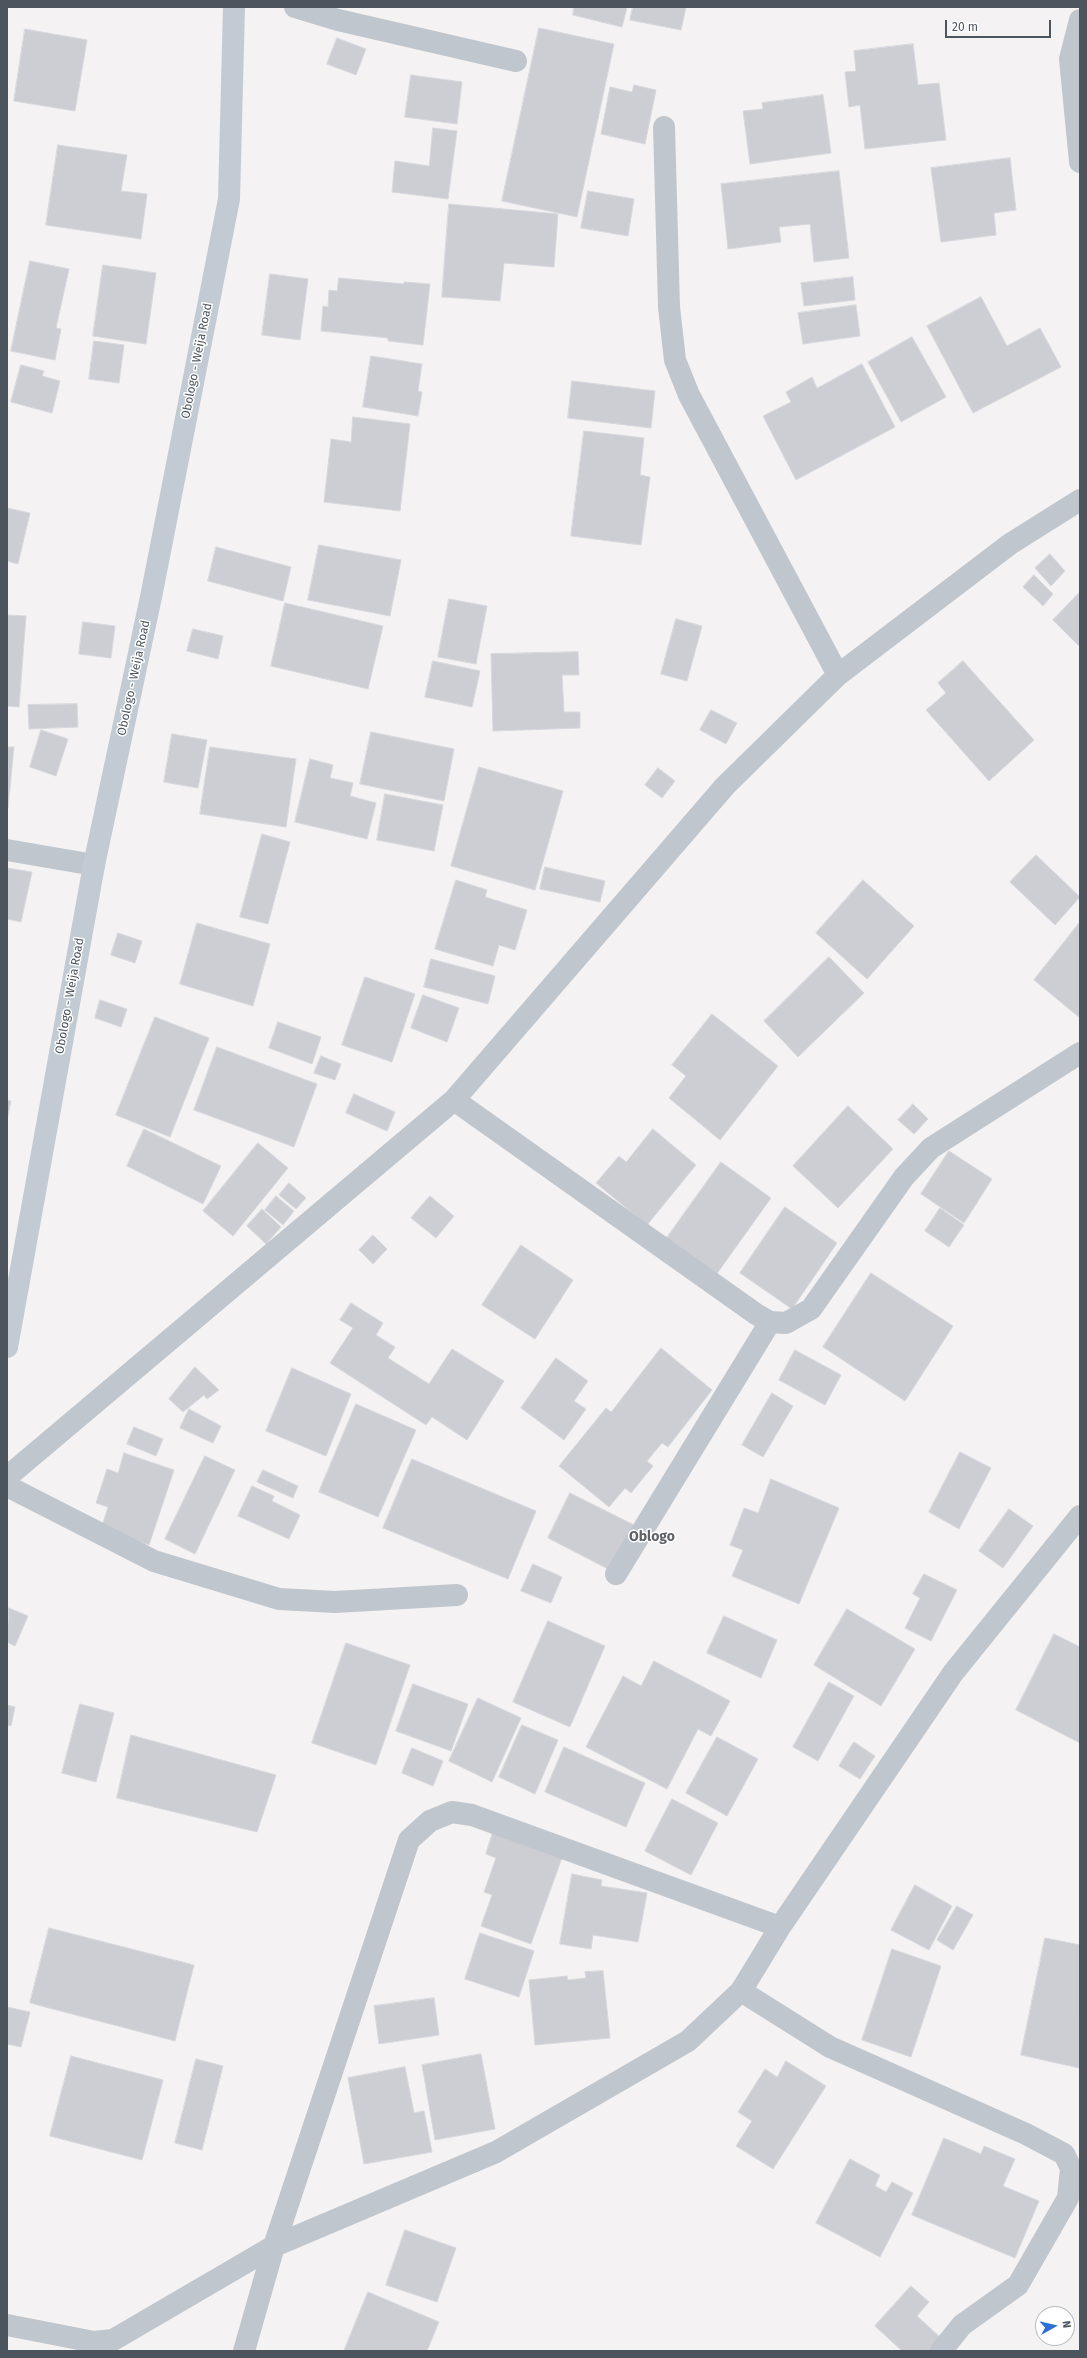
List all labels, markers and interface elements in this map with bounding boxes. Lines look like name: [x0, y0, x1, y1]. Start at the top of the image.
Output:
scale bar: [947, 12, 1053, 38]
text: 20 m: [952, 20, 978, 34]
street label: Obologo - Weija Road: [179, 302, 215, 420]
street label: Obologo - Weija Road: [115, 619, 153, 737]
street label: Obologo - Weija Road: [53, 937, 87, 1055]
district label: Oblogo: [629, 1529, 675, 1545]
north arrow: [1035, 2306, 1075, 2346]
text: N: [1059, 2320, 1073, 2329]

